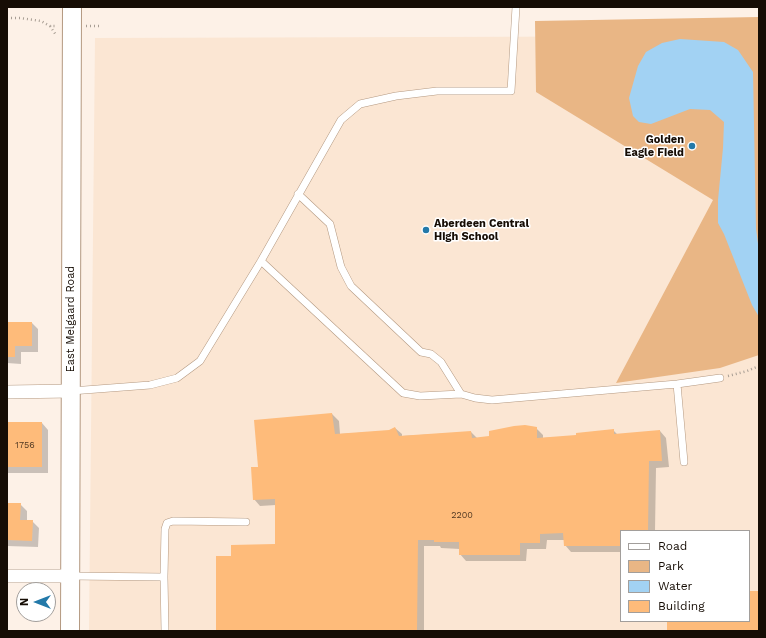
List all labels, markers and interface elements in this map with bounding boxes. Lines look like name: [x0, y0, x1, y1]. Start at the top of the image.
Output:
place label: Golden Eagle Field: [625, 133, 684, 159]
marker: Golden Eagle Field: [687, 141, 697, 151]
place label: Aberdeen Central High School: [434, 217, 529, 243]
marker: Aberdeen Central High School: [421, 225, 431, 235]
street label: East Melgaard Road: [64, 266, 78, 372]
house number: 1756: [15, 440, 35, 450]
house number: 2200: [451, 510, 473, 520]
legend: [620, 530, 750, 622]
text: Road: [658, 539, 687, 553]
text: Park: [658, 559, 684, 573]
text: Water: [658, 579, 692, 593]
north arrow: [16, 582, 56, 622]
text: N: [18, 598, 31, 606]
text: Building: [658, 599, 705, 613]

